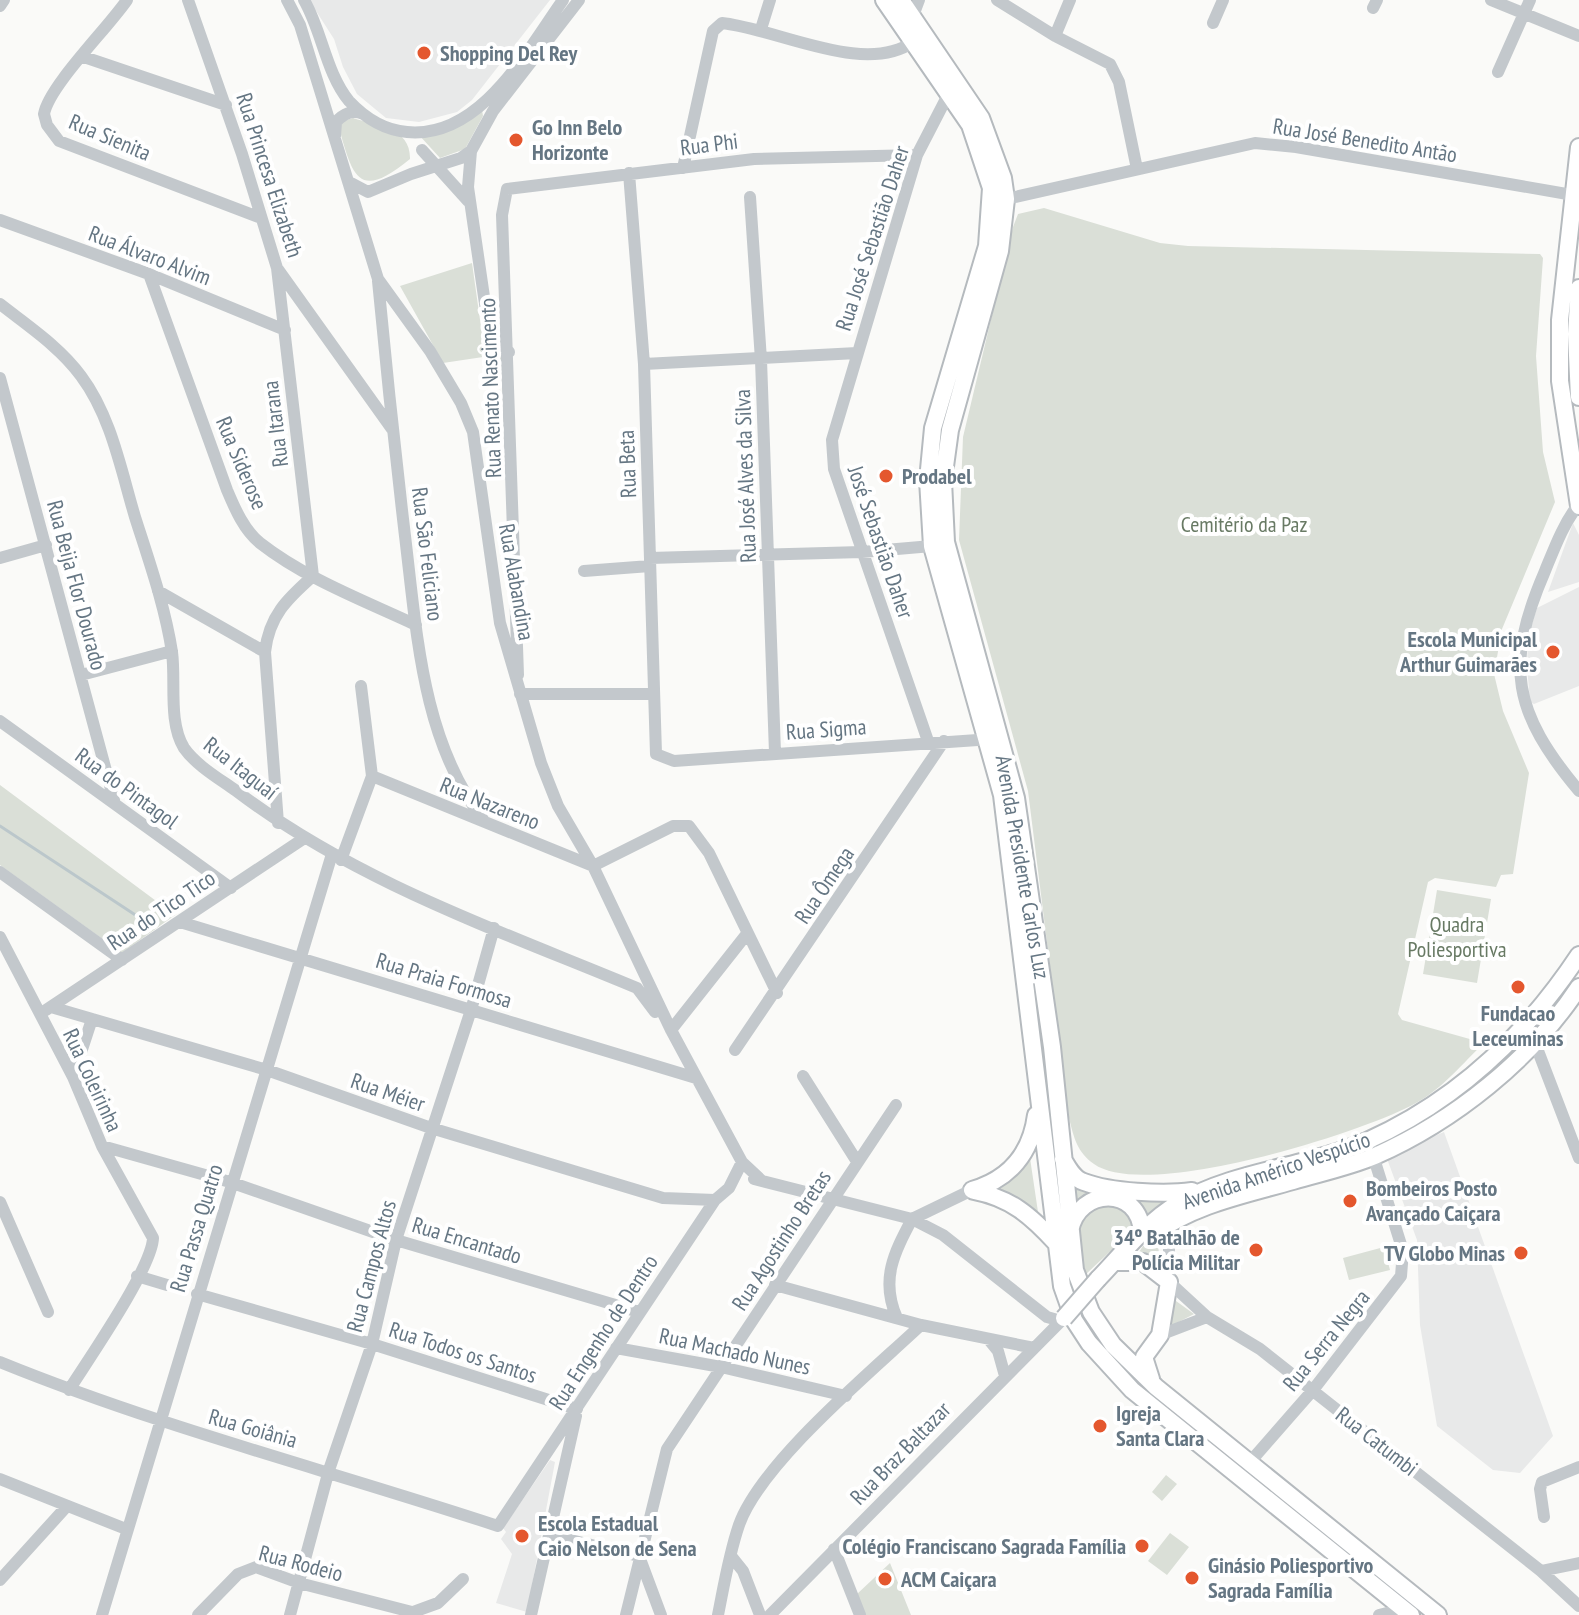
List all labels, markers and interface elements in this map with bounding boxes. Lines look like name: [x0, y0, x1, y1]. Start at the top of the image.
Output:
place label: Shopping Del Rey: [440, 39, 579, 67]
marker: Shopping Del Rey: [415, 44, 433, 62]
street label: Rua Princesa Elizabeth: [230, 89, 310, 261]
street label: Rua Sienita: [65, 107, 155, 167]
street label: Rua José Benedito Antão: [1271, 112, 1459, 168]
place label: Go Inn Belo Horizonte: [532, 113, 622, 166]
street label: Rua Phi: [679, 127, 739, 161]
marker: Go Inn Belo Horizonte: [507, 131, 525, 149]
street label: Rua José Sebastião Daher: [829, 142, 915, 334]
street label: Rua Álvaro Alvim: [85, 219, 215, 291]
street label: Rua Renato Nascimento: [473, 298, 507, 478]
street label: Rua Itarana: [256, 379, 294, 469]
street label: Rua José Alves da Silva: [728, 389, 762, 563]
street label: Rua Siderose: [210, 412, 274, 514]
street label: Rua Beta: [612, 430, 642, 498]
street label: José Sebastião Daher: [842, 461, 920, 622]
place label: Prodabel: [902, 462, 972, 490]
marker: Prodabel: [877, 467, 895, 485]
street label: Rua São Feliciano: [406, 485, 450, 623]
street label: Rua Beija Flor Dourado: [41, 497, 113, 673]
park label: Cemitério da Paz: [1181, 510, 1307, 538]
street label: Rua Alabandina: [493, 521, 541, 643]
place label: Escola Municipal Arthur Guimarães: [1399, 625, 1538, 678]
marker: Escola Municipal Arthur Guimarães: [1544, 643, 1562, 661]
street label: Rua Sigma: [785, 712, 867, 746]
street label: Rua Itaguaí: [198, 730, 284, 806]
street label: Rua do Pintagol: [70, 741, 185, 835]
street label: Avenida Presidente Carlos Luz: [990, 753, 1057, 981]
street label: Rua Nazareno: [436, 770, 544, 836]
street label: Rua Ômega: [788, 841, 860, 929]
street label: Rua do Tico Tico: [102, 864, 220, 956]
park label: Quadra Poliesportiva: [1407, 910, 1507, 963]
street label: Rua Praia Formosa: [373, 946, 515, 1014]
marker: Fundacao Leceuminas: [1509, 978, 1527, 996]
place label: Fundacao Leceuminas: [1472, 999, 1564, 1052]
street label: Rua Coleirinha: [57, 1024, 129, 1136]
street label: Rua Méier: [347, 1066, 429, 1118]
street label: Avenida Américo Vespúcio: [1178, 1125, 1374, 1215]
street label: Rua Passa Quatro: [163, 1161, 229, 1295]
street label: Rua Agostinho Bretas: [725, 1165, 837, 1315]
place label: Bombeiros Posto Avançado Caiçara: [1365, 1174, 1501, 1227]
marker: Bombeiros Posto Avançado Caiçara: [1341, 1192, 1359, 1210]
street label: Rua Campos Altos: [340, 1197, 402, 1335]
street label: Rua Encantado: [409, 1210, 525, 1270]
place label: 34º Batalhão de Polícia Militar: [1114, 1223, 1241, 1276]
place label: TV Globo Minas: [1384, 1239, 1505, 1267]
marker: 34º Batalhão de Polícia Militar: [1247, 1241, 1265, 1259]
marker: TV Globo Minas: [1512, 1244, 1530, 1262]
street label: Rua Engenho de Dentro: [542, 1249, 664, 1415]
street label: Rua Serra Negra: [1277, 1284, 1375, 1396]
street label: Rua Todos os Santos: [386, 1315, 540, 1389]
street label: Rua Machado Nunes: [657, 1321, 813, 1381]
street label: Rua Braz Baltazar: [844, 1396, 956, 1510]
place label: Igreja Santa Clara: [1116, 1399, 1204, 1452]
street label: Rua Catumbi: [1330, 1400, 1424, 1482]
street label: Rua Goiânia: [206, 1402, 300, 1454]
marker: Igreja Santa Clara: [1091, 1417, 1109, 1435]
place label: Escola Estadual Caio Nelson de Sena: [538, 1509, 697, 1562]
marker: Escola Estadual Caio Nelson de Sena: [513, 1527, 531, 1545]
place label: Colégio Franciscano Sagrada Família: [842, 1532, 1126, 1560]
marker: Colégio Franciscano Sagrada Família: [1133, 1537, 1151, 1555]
street label: Rua Rodeio: [256, 1538, 346, 1588]
place label: Ginásio Poliesportivo Sagrada Família: [1208, 1551, 1374, 1604]
place label: ACM Caiçara: [900, 1565, 997, 1593]
marker: Ginásio Poliesportivo Sagrada Família: [1183, 1569, 1201, 1587]
marker: ACM Caiçara: [876, 1570, 894, 1588]

